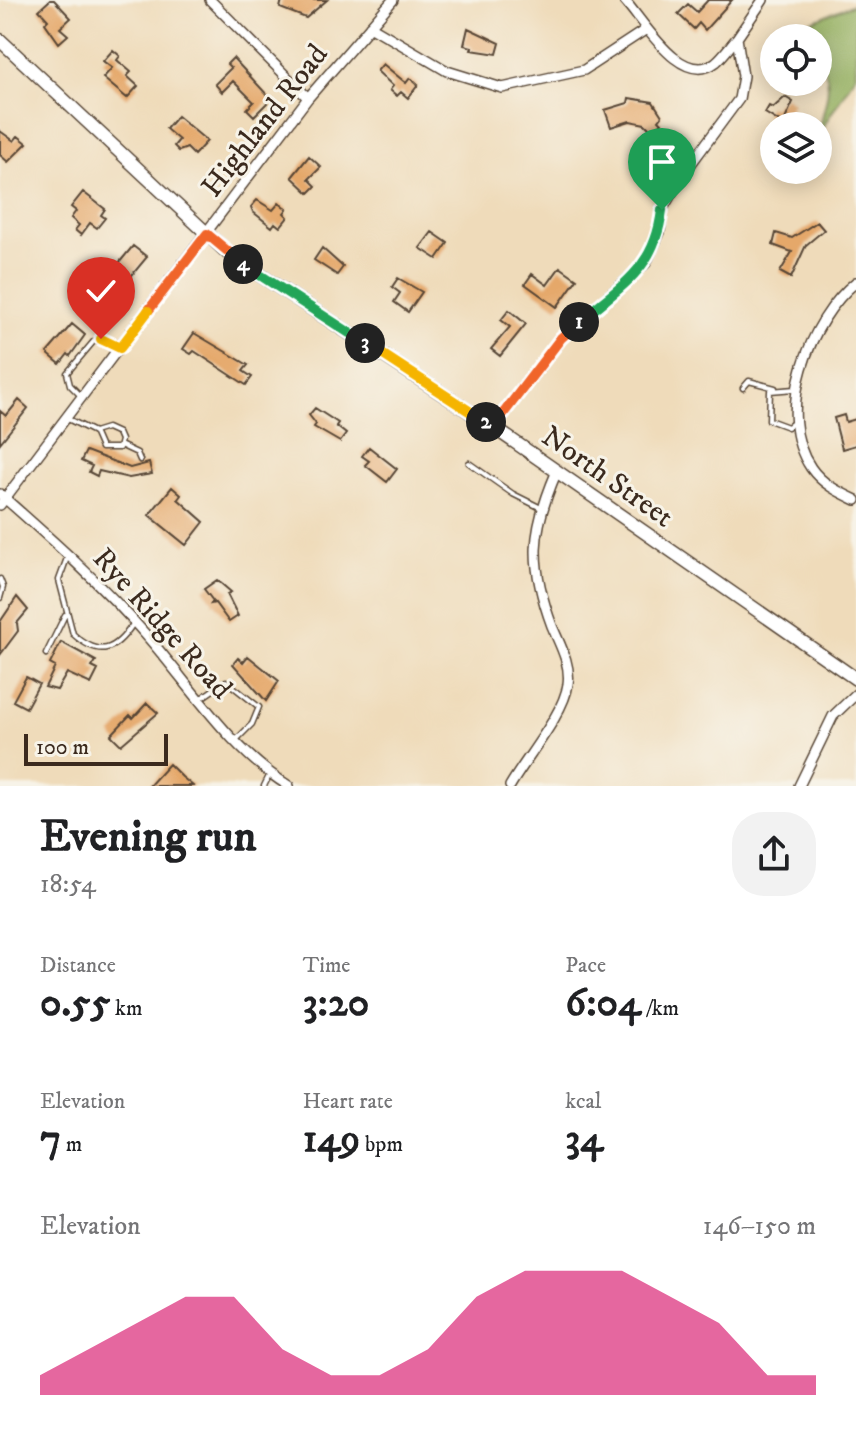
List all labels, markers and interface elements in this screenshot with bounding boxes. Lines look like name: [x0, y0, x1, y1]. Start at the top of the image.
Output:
map controls: [760, 24, 832, 184]
button: locate: [760, 24, 832, 96]
street label: Highland Road: [194, 37, 336, 205]
button: layers: [760, 112, 832, 184]
pin: [628, 128, 696, 210]
icon: arrive: [640, 140, 684, 184]
pin: 4: [223, 244, 263, 284]
text: 4: [237, 250, 249, 277]
pin: [67, 257, 135, 339]
icon: check: [79, 269, 123, 313]
pin: 1: [559, 302, 599, 342]
text: 1: [575, 308, 583, 335]
pin: 3: [345, 323, 385, 363]
text: 3: [361, 329, 369, 356]
pin: 2: [466, 402, 506, 442]
text: 2: [481, 408, 491, 435]
street label: North Street: [534, 418, 680, 536]
street label: Rye Ridge Road: [84, 541, 240, 707]
scale bar: [24, 730, 168, 766]
text: 100 m: [36, 734, 89, 761]
text: Evening run: [40, 810, 257, 865]
button: share: [732, 812, 816, 896]
text: 18:54: [40, 868, 96, 901]
text: Distance: [40, 952, 116, 979]
text: Time: [303, 952, 350, 979]
text: Pace: [565, 952, 606, 979]
text: 0.55: [40, 979, 110, 1029]
text: 3:20: [303, 979, 369, 1029]
text: 6:04: [565, 979, 641, 1029]
text: km: [110, 995, 142, 1022]
text: /km: [641, 995, 679, 1022]
text: Elevation: [40, 1088, 125, 1115]
text: Heart rate: [303, 1088, 393, 1115]
text: kcal: [565, 1088, 601, 1115]
text: 7: [40, 1115, 61, 1165]
text: 149: [303, 1115, 360, 1165]
text: 34: [565, 1115, 603, 1165]
text: m: [61, 1131, 82, 1158]
text: bpm: [360, 1131, 403, 1158]
text: Elevation: [40, 1210, 141, 1243]
text: 146–150 m: [703, 1210, 816, 1243]

